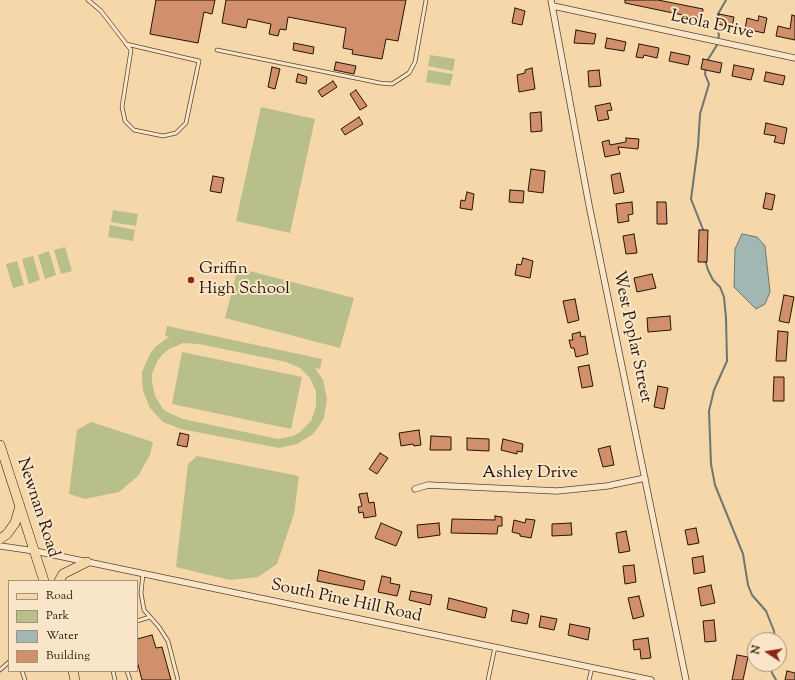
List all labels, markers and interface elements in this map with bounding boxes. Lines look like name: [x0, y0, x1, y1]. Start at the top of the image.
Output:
street label: Leola Drive: [669, 7, 755, 45]
place label: Griffin High School: [199, 260, 290, 300]
street label: West Poplar Street: [607, 269, 655, 405]
marker: Griffin High School: [186, 275, 196, 285]
street label: Newnan Road: [11, 456, 63, 560]
street label: Ashley Drive: [482, 464, 578, 484]
street label: South Pine Hill Road: [269, 576, 423, 628]
legend: [8, 580, 138, 672]
text: Road: [46, 587, 73, 605]
text: Park: [46, 607, 69, 625]
text: Water: [46, 627, 78, 645]
north arrow: [747, 632, 787, 672]
text: N: [748, 644, 765, 656]
text: Building: [46, 647, 90, 665]

